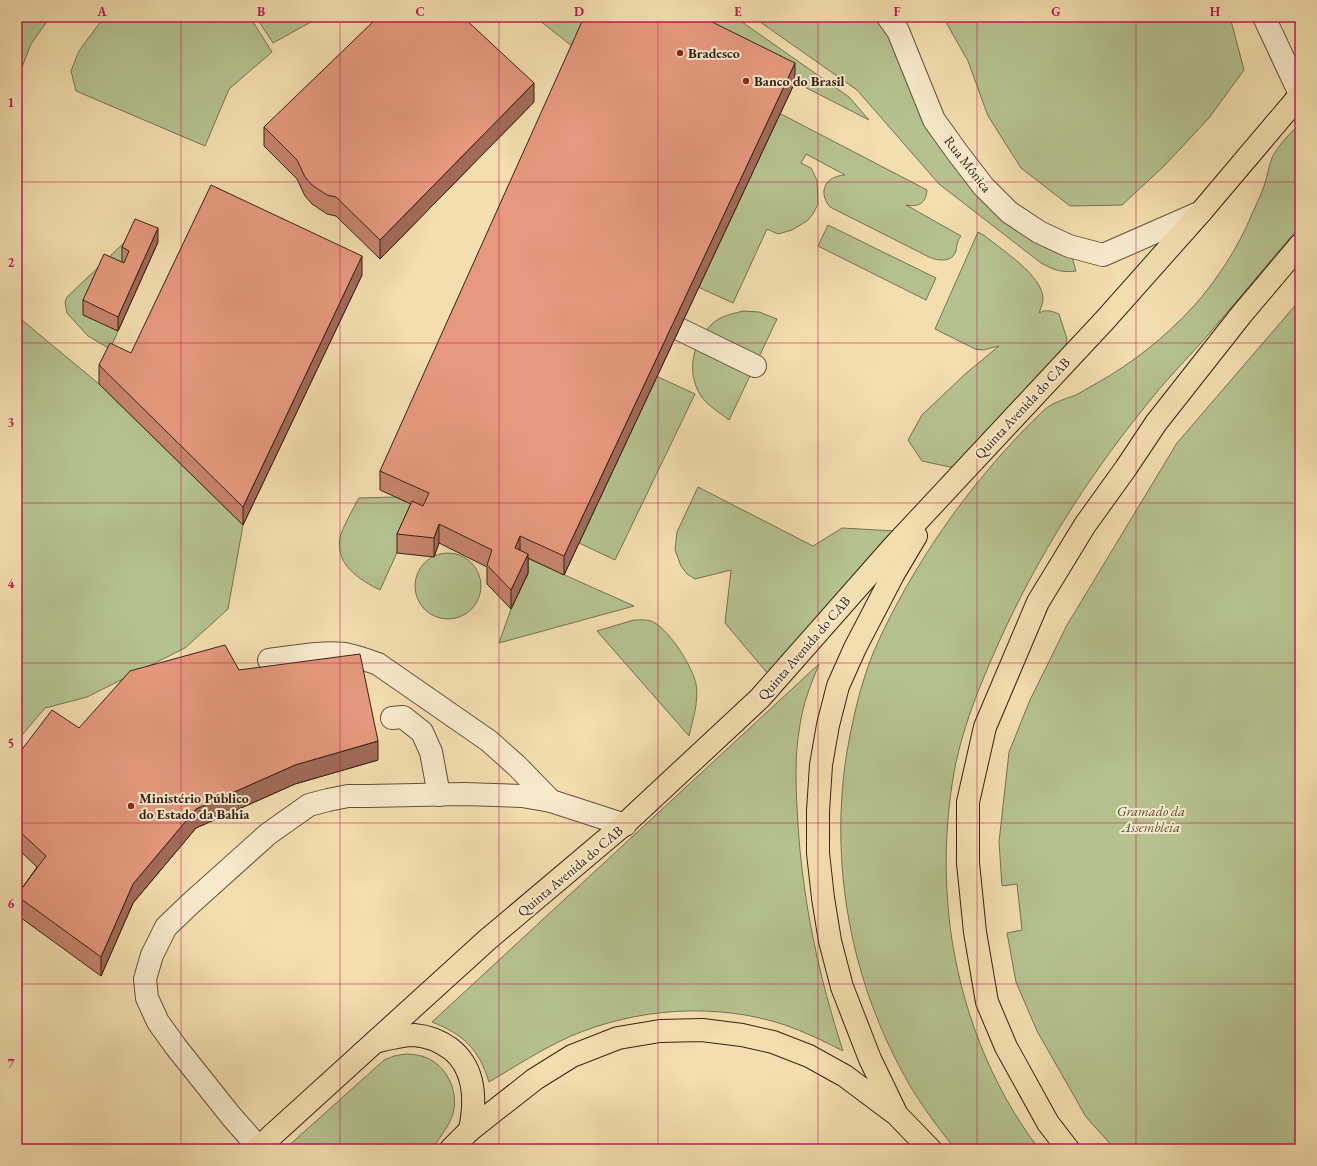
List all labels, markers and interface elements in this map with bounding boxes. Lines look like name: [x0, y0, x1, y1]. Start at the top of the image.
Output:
text: A: [96, 3, 107, 20]
text: B: [257, 3, 265, 20]
text: C: [415, 3, 425, 20]
text: D: [574, 3, 584, 20]
text: E: [734, 3, 742, 20]
text: F: [893, 3, 901, 20]
text: G: [1051, 3, 1061, 20]
text: H: [1210, 3, 1221, 20]
place label: Bradesco: [688, 44, 740, 62]
marker: Bradesco: [675, 48, 685, 58]
place label: Banco do Brasil: [754, 72, 845, 90]
marker: Banco do Brasil: [741, 76, 751, 86]
text: 1: [8, 94, 15, 111]
street label: Rua Mônica: [940, 132, 996, 196]
text: 2: [8, 254, 15, 271]
street label: Quinta Avenida do CAB: [970, 353, 1074, 463]
text: 3: [8, 414, 15, 431]
text: 4: [8, 575, 15, 592]
street label: Quinta Avenida do CAB: [754, 592, 854, 704]
text: 5: [8, 735, 14, 752]
place label: Ministério Público do Estado da Bahia: [139, 789, 250, 823]
marker: Ministério Público do Estado da Bahia: [126, 801, 136, 811]
park label: Gramado da Assembleia: [1117, 802, 1185, 836]
street label: Quinta Avenida do CAB: [513, 821, 627, 921]
text: 6: [8, 895, 15, 912]
text: 7: [8, 1055, 15, 1072]

